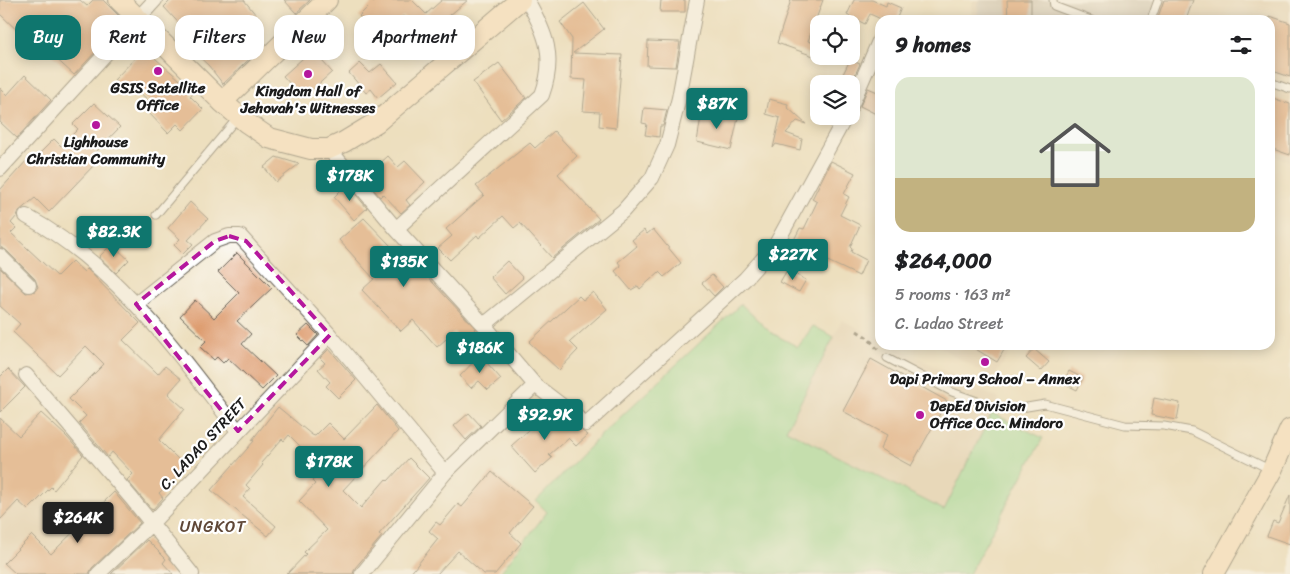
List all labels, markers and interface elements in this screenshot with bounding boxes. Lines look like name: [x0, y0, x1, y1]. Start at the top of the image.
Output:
chip: Buy: [15, 15, 81, 60]
chip: Rent: [91, 15, 165, 60]
chip: Filters: [175, 15, 264, 60]
chip: New: [274, 15, 344, 60]
chip: Apartment: [354, 15, 475, 60]
map controls: [810, 15, 860, 125]
button: locate: [810, 15, 860, 65]
text: 9 homes: [895, 26, 971, 64]
icon: filters: [1227, 31, 1255, 59]
marker: GSIS Satellite Office: [152, 65, 164, 77]
marker: Kingdom Hall of Jehovah's Witnesses: [302, 68, 314, 80]
place label: GSIS Satellite Office: [110, 75, 206, 118]
button: layers: [810, 75, 860, 125]
place label: Kingdom Hall of Jehovah's Witnesses: [240, 78, 376, 121]
pin: $87K: [687, 88, 747, 130]
text: $87K: [697, 89, 737, 118]
icon: home: [1030, 110, 1120, 200]
marker: Lighhouse Christian Community: [90, 119, 102, 131]
place label: Lighhouse Christian Community: [26, 129, 166, 172]
pin: $178K: [315, 160, 385, 202]
text: $178K: [327, 161, 373, 190]
pin: $82.3K: [73, 216, 155, 258]
text: $82.3K: [88, 217, 141, 246]
pin: $227K: [758, 238, 828, 281]
text: $227K: [769, 240, 817, 269]
text: $264,000: [895, 242, 992, 280]
pin: $135K: [369, 246, 439, 288]
text: $135K: [381, 247, 427, 276]
text: 5 rooms · 163 m²: [895, 280, 1011, 309]
text: C. Ladao Street: [895, 309, 1003, 338]
pin: $186K: [445, 332, 515, 374]
text: $186K: [457, 333, 503, 362]
marker: Dapi Primary School – Annex: [979, 356, 991, 368]
place label: Dapi Primary School – Annex: [890, 366, 1082, 392]
street label: C. LADAO STREET: [153, 391, 254, 496]
place label: DepEd Division Office Occ. Mindoro: [929, 393, 1064, 436]
pin: $92.9K: [504, 398, 586, 441]
text: $92.9K: [518, 400, 572, 429]
marker: DepEd Division Office Occ. Mindoro: [914, 409, 926, 421]
pin: $178K: [294, 446, 364, 488]
text: $178K: [306, 447, 352, 476]
pin: $264K: [43, 502, 113, 544]
text: $264K: [54, 503, 102, 532]
district label: UNGKOT: [180, 512, 246, 541]

